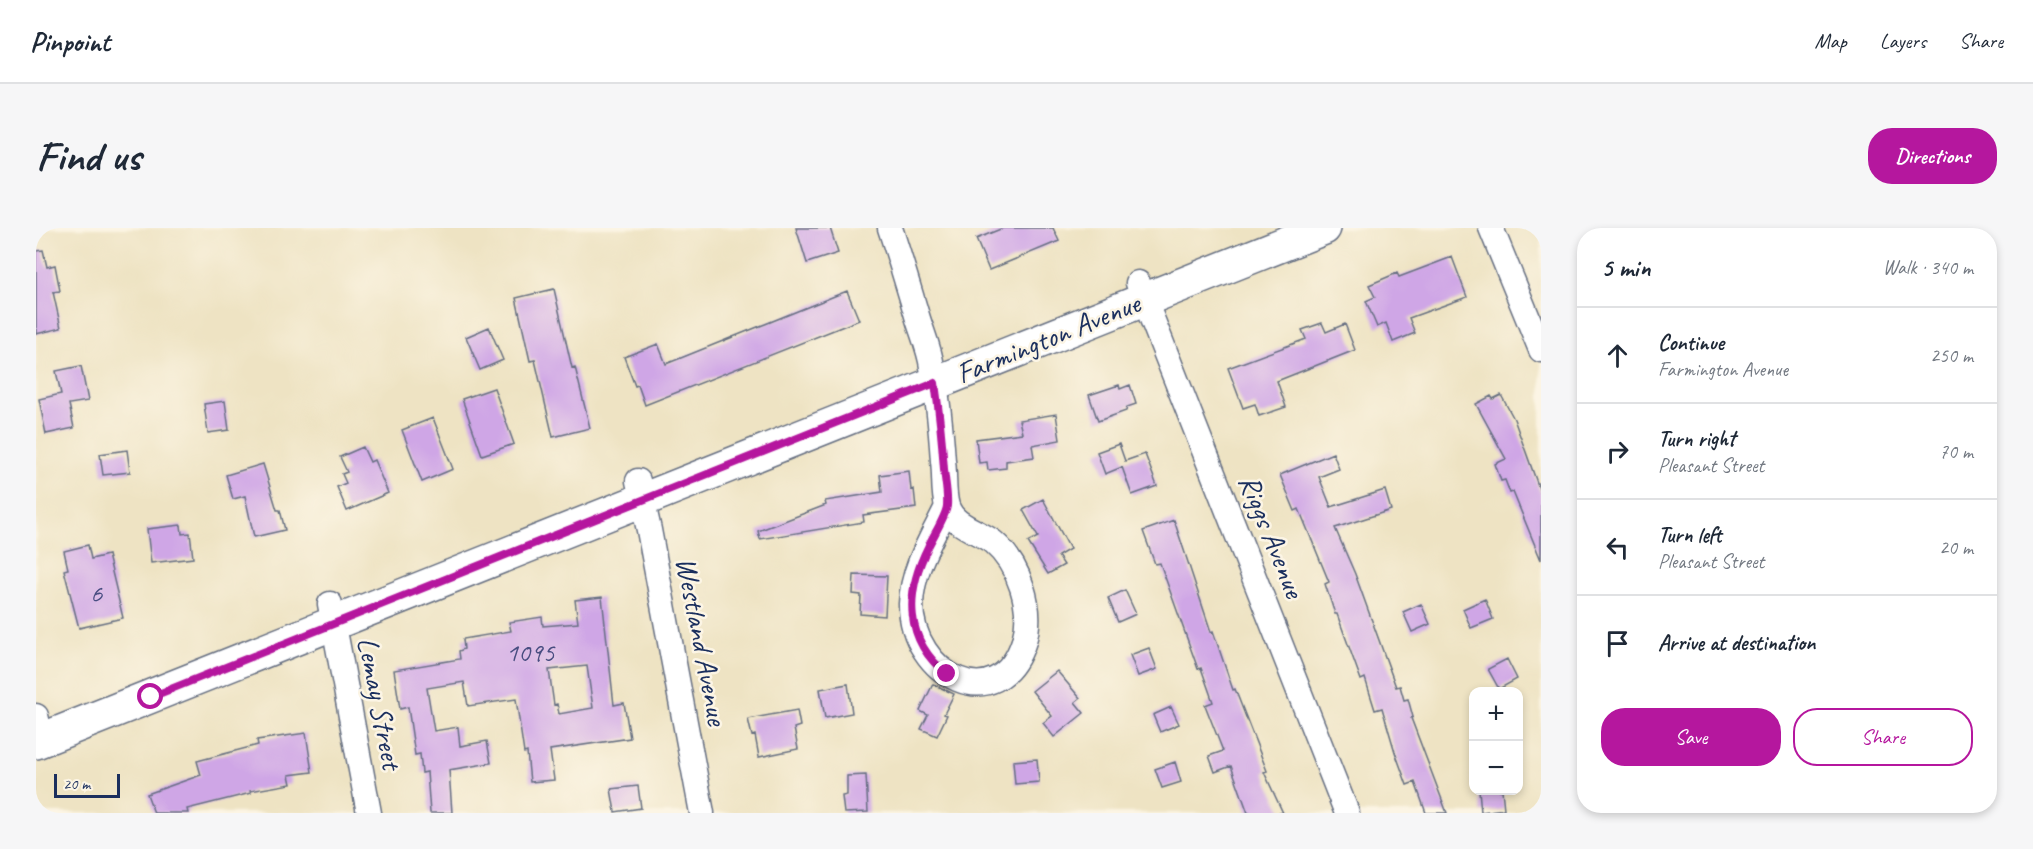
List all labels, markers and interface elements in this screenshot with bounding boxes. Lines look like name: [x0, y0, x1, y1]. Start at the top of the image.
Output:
text: Pinpoint: [30, 24, 110, 59]
text: Map: [1814, 28, 1847, 54]
text: Layers: [1880, 28, 1926, 54]
text: Share: [1959, 28, 2003, 54]
button: Directions: [1868, 128, 1997, 184]
text: Find us: [36, 130, 141, 183]
text: 5 min: [1601, 251, 1650, 284]
text: Walk · 340 m: [1883, 255, 1973, 280]
street label: Farmington Avenue: [950, 283, 1148, 392]
text: Continue: [1658, 329, 1724, 357]
icon: ahead: [1601, 339, 1634, 372]
text: 250 m: [1930, 343, 1973, 368]
text: Farmington Avenue: [1658, 357, 1788, 382]
text: Turn right: [1658, 425, 1735, 453]
icon: right: [1601, 435, 1634, 468]
text: 70 m: [1939, 439, 1973, 464]
text: Pleasant Street: [1658, 453, 1764, 478]
street label: Riggs Avenue: [1230, 469, 1315, 605]
text: Turn left: [1658, 521, 1722, 549]
icon: left: [1601, 531, 1634, 564]
text: 20 m: [1939, 535, 1973, 560]
text: Pleasant Street: [1658, 549, 1764, 574]
street label: Westland Avenue: [667, 554, 737, 730]
house number: 6: [90, 576, 103, 610]
icon: arrive: [1601, 627, 1634, 660]
text: Arrive at destination: [1658, 629, 1815, 657]
street label: Lemay Street: [349, 634, 412, 775]
house number: 1095: [506, 635, 556, 669]
route end: [933, 660, 959, 686]
route start: [137, 683, 163, 709]
map controls: [1469, 687, 1523, 795]
button: +: [1469, 687, 1523, 741]
button: Save: [1601, 708, 1781, 766]
button: Share: [1793, 708, 1973, 766]
button: −: [1469, 741, 1523, 795]
scale bar: [54, 771, 120, 798]
text: 20 m: [63, 774, 90, 794]

